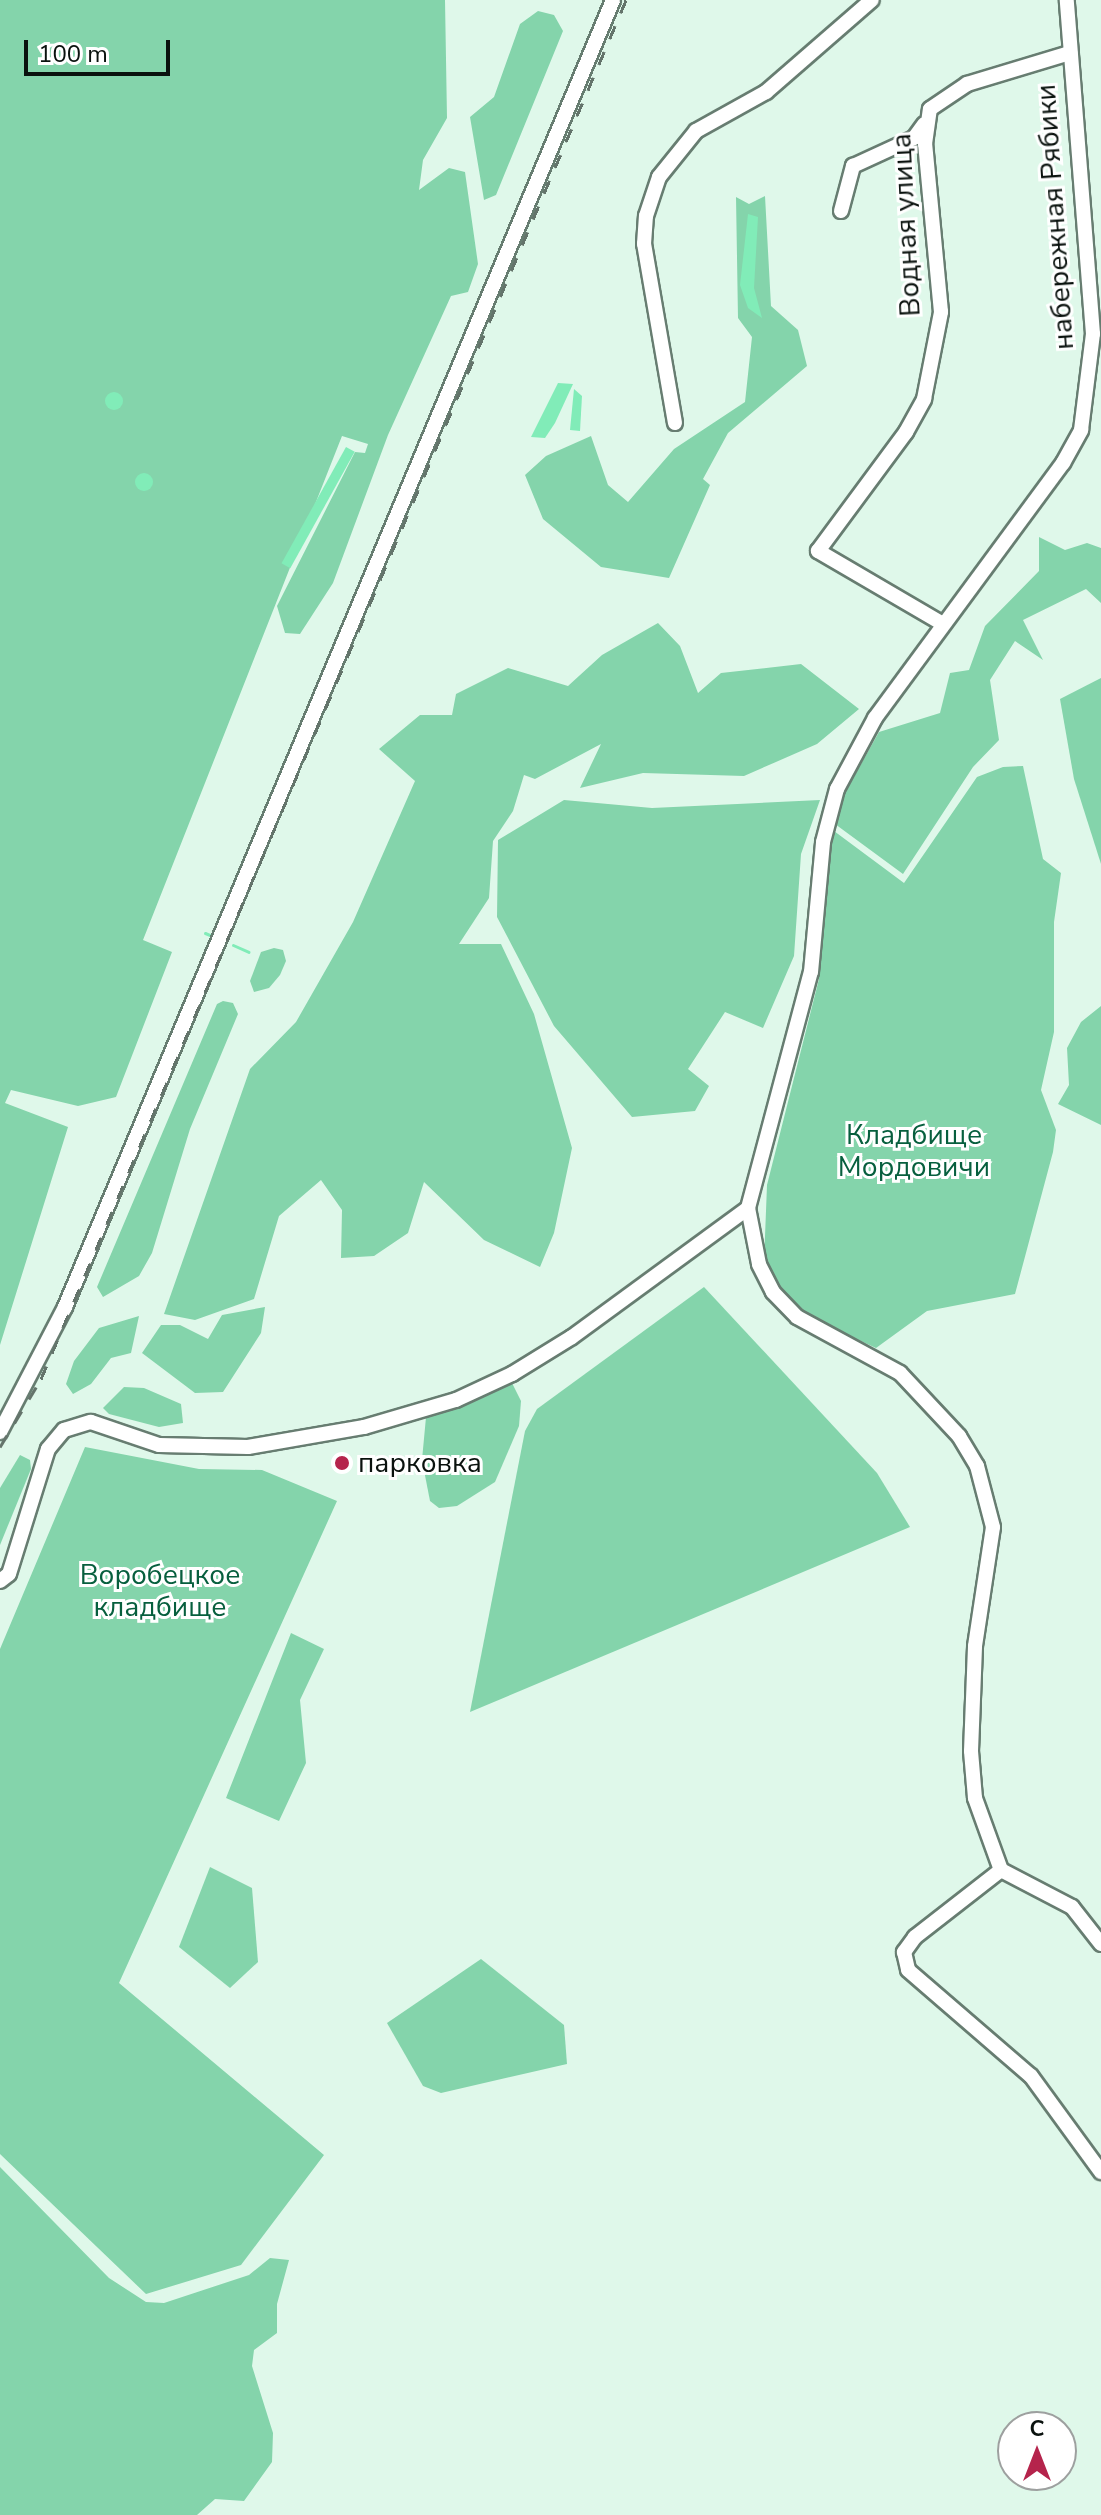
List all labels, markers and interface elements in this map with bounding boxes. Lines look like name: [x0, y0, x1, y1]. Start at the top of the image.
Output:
scale bar: [28, 24, 174, 74]
text: 100 m: [38, 38, 108, 70]
street label: набережная Рябики: [1029, 83, 1081, 351]
street label: Водная улица: [884, 133, 928, 317]
park label: Кладбище Мордовичи: [838, 1118, 990, 1184]
place label: парковка: [358, 1446, 482, 1480]
marker: парковка: [333, 1454, 351, 1472]
park label: Воробецкое кладбище: [80, 1558, 240, 1624]
north arrow: [997, 2411, 1077, 2491]
text: С: [1030, 2414, 1044, 2444]

